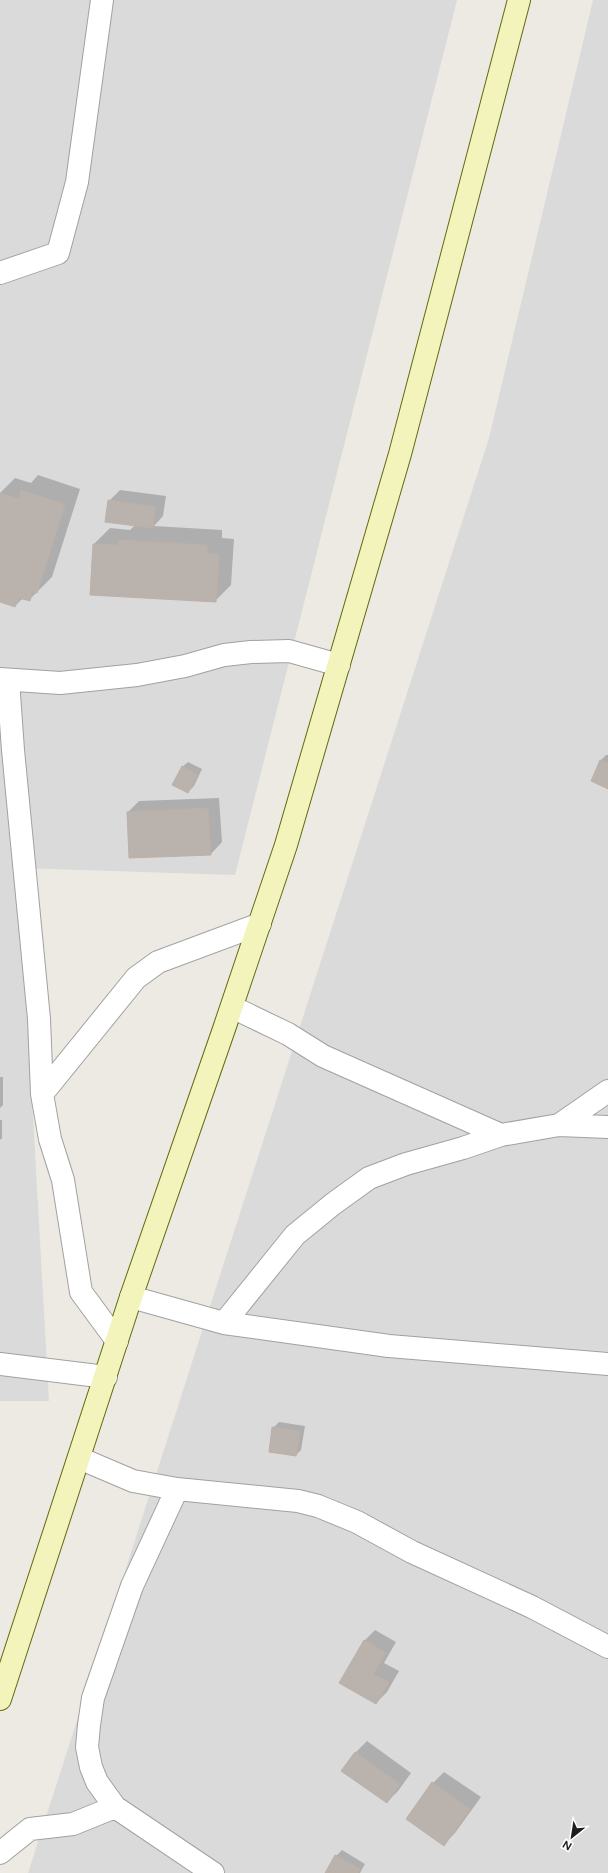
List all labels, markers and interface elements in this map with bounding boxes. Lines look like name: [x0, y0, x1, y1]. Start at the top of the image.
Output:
north arrow: [552, 1817, 592, 1857]
text: N: [560, 1837, 574, 1853]

